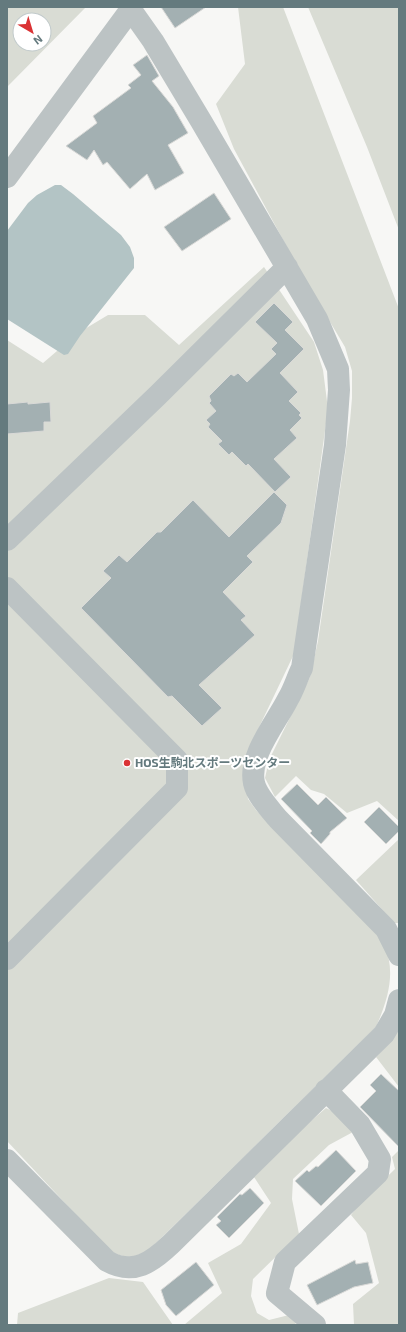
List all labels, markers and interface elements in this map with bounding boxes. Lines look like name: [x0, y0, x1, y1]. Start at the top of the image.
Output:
north arrow: [12, 12, 52, 52]
text: N: [31, 33, 46, 48]
place label: HOS生駒北スポーツセンター: [135, 755, 290, 769]
marker: HOS生駒北スポーツセンター: [122, 758, 132, 768]

